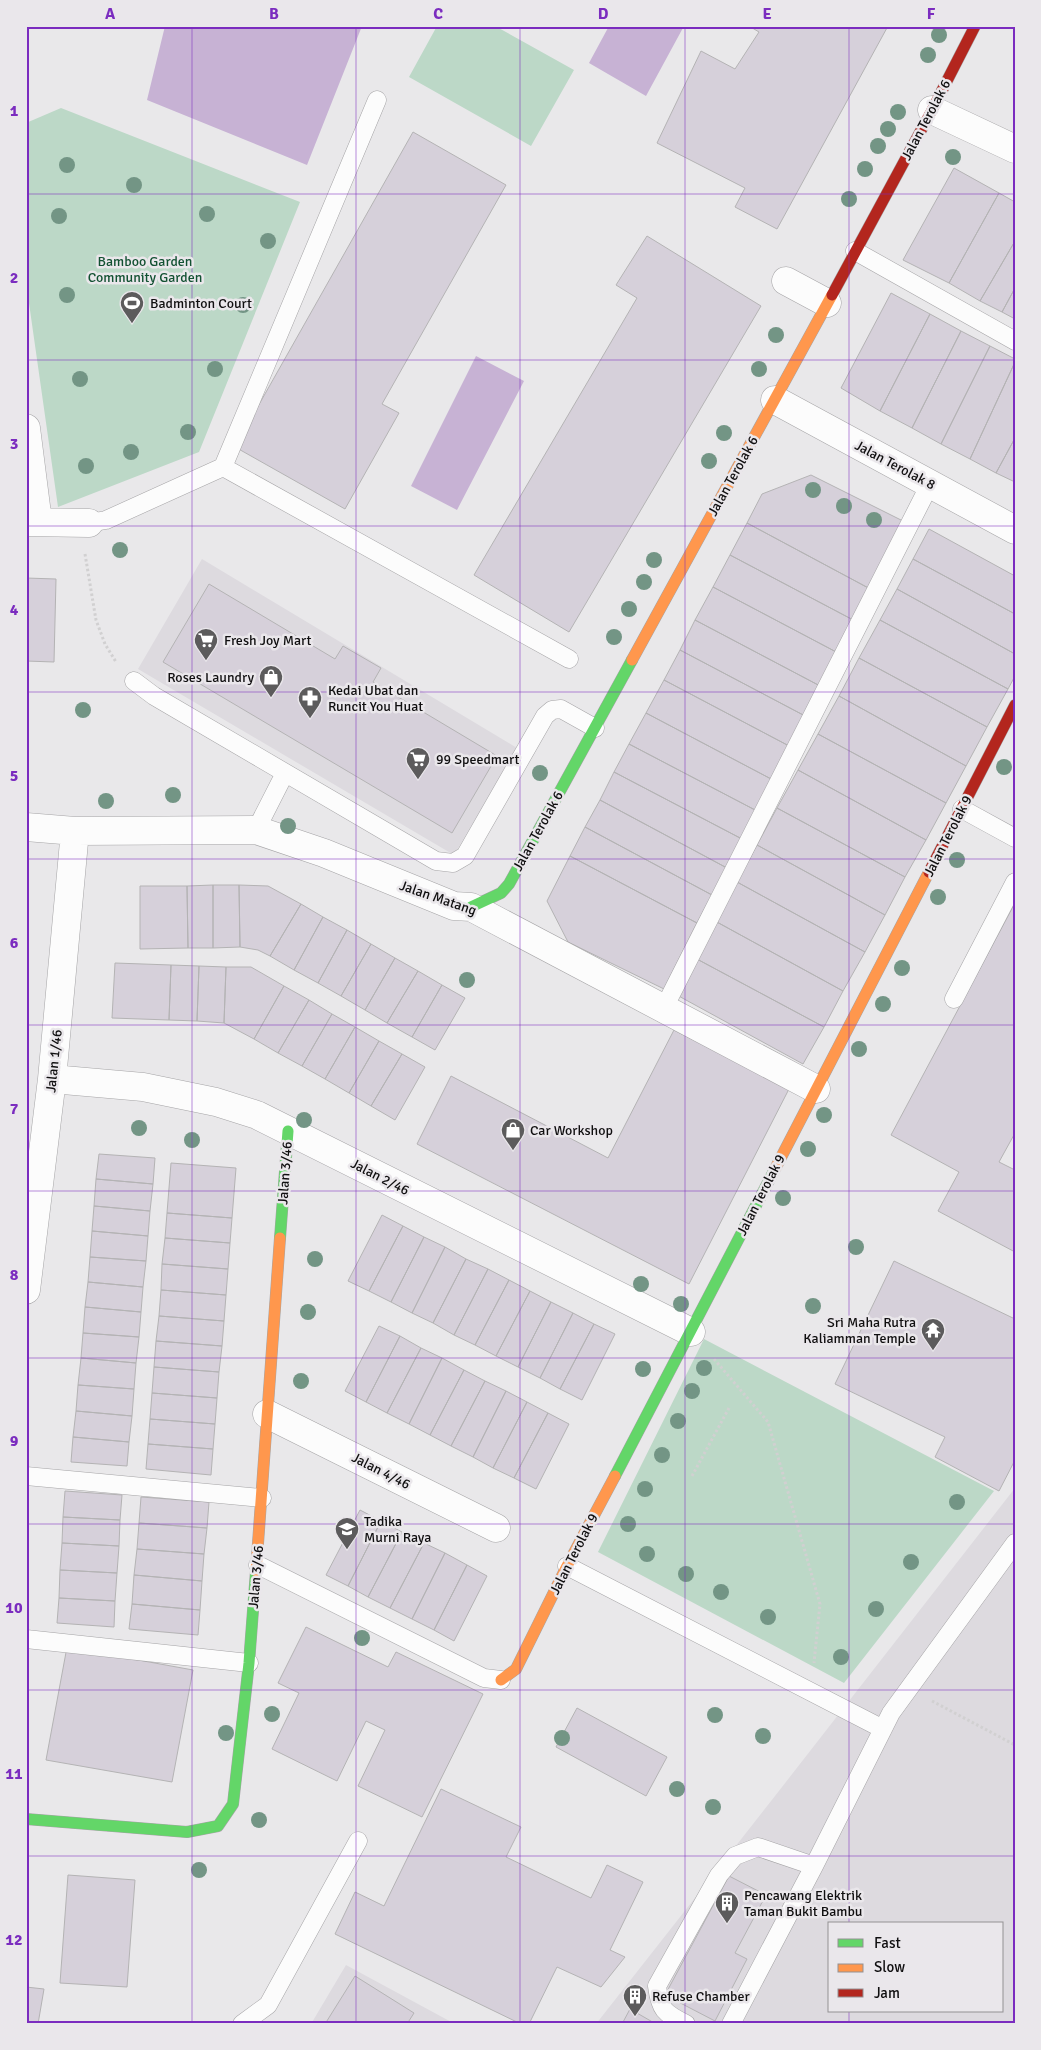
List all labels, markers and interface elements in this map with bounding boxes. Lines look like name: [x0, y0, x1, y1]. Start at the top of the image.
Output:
text: A: [105, 4, 116, 24]
text: B: [269, 4, 279, 24]
text: C: [433, 4, 443, 24]
text: D: [598, 4, 609, 24]
text: E: [762, 4, 772, 24]
text: F: [927, 4, 936, 24]
street label: Jalan Terolak 6: [898, 77, 954, 163]
text: 1: [10, 101, 19, 121]
park label: Bamboo Garden Community Garden: [88, 253, 202, 286]
text: 2: [10, 268, 18, 288]
sports icon: Badminton Court: [119, 290, 145, 324]
place label: Badminton Court: [150, 295, 252, 312]
street label: Jalan Terolak 6: [704, 433, 762, 519]
text: 3: [10, 434, 18, 454]
street label: Jalan Terolak 8: [852, 437, 938, 493]
text: 4: [10, 600, 19, 620]
supermarket icon: Fresh Joy Mart: [193, 627, 219, 661]
place label: Fresh Joy Mart: [224, 632, 312, 649]
shop icon: Roses Laundry: [258, 664, 284, 698]
place label: Roses Laundry: [167, 669, 254, 686]
place label: Kedai Ubat dan Runcit You Huat: [328, 682, 423, 715]
pharmacy icon: Kedai Ubat dan Runcit You Huat: [297, 685, 323, 719]
supermarket icon: 99 Speedmart: [405, 746, 431, 780]
place label: 99 Speedmart: [436, 751, 520, 768]
text: 5: [10, 766, 18, 786]
street label: Jalan Terolak 6: [509, 788, 567, 874]
street label: Jalan Terolak 9: [920, 793, 976, 879]
street label: Jalan Matang: [397, 877, 479, 919]
text: 6: [10, 933, 19, 953]
street label: Jalan 1/46: [42, 1029, 66, 1093]
text: 7: [10, 1099, 19, 1119]
shop icon: Car Workshop: [500, 1117, 526, 1151]
place label: Car Workshop: [530, 1122, 613, 1139]
street label: Jalan 3/46: [274, 1141, 296, 1205]
street label: Jalan Terolak 9: [733, 1152, 789, 1238]
street label: Jalan 2/46: [348, 1155, 412, 1199]
text: 8: [10, 1265, 19, 1285]
place label: Sri Maha Rutra Kaliamman Temple: [803, 1314, 916, 1347]
temple icon: Sri Maha Rutra Kaliamman Temple: [920, 1317, 946, 1351]
text: 9: [10, 1431, 19, 1451]
street label: Jalan 4/46: [349, 1449, 413, 1493]
street label: Jalan Terolak 9: [546, 1511, 602, 1597]
place label: Tadika Murni Raya: [364, 1513, 431, 1546]
school or university icon: Tadika Murni Raya: [334, 1516, 360, 1550]
street label: Jalan 3/46: [245, 1545, 267, 1609]
text: 10: [5, 1598, 23, 1618]
text: 11: [5, 1764, 23, 1784]
place label: Pencawang Elektrik Taman Bukit Bambu: [744, 1887, 862, 1920]
building icon: Pencawang Elektrik Taman Bukit Bambu: [714, 1890, 740, 1924]
legend: [828, 1922, 1004, 2012]
text: 12: [5, 1930, 23, 1950]
text: Fast: [874, 1934, 901, 1952]
text: Slow: [874, 1958, 905, 1976]
building icon: Refuse Chamber: [622, 1983, 648, 2017]
text: Jam: [874, 1984, 900, 2002]
place label: Refuse Chamber: [652, 1988, 751, 2005]

